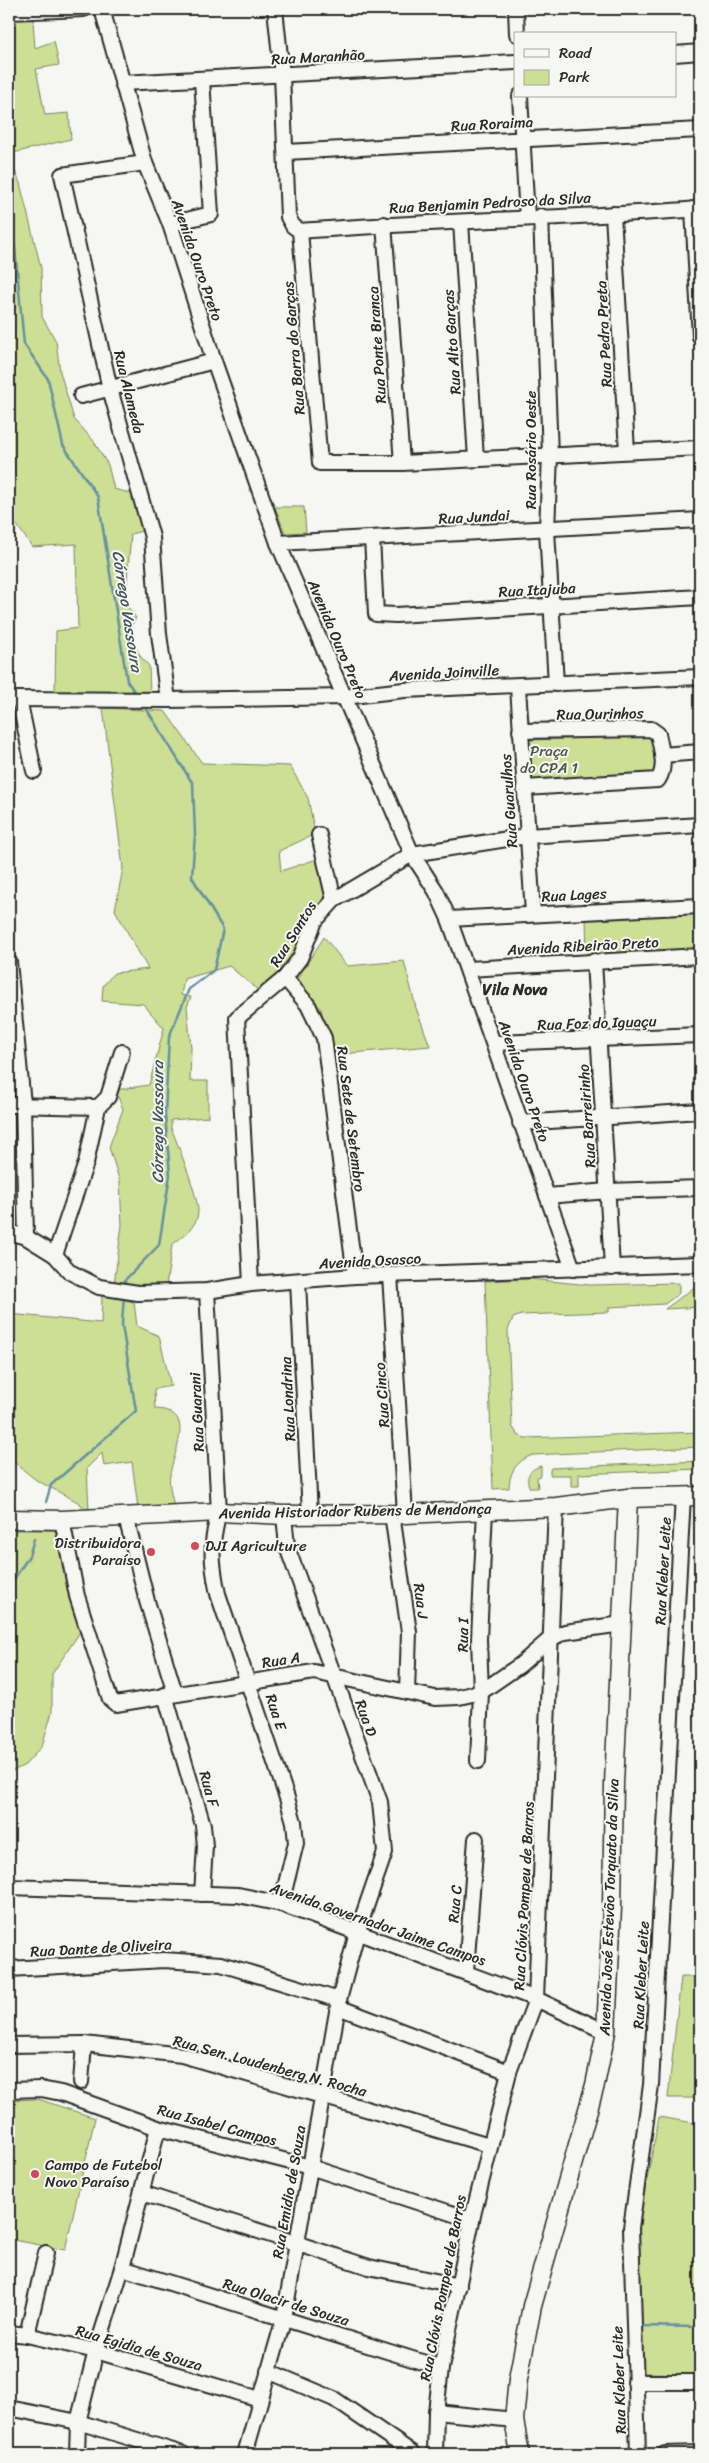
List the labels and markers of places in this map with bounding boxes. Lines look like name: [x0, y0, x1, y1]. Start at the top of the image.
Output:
place label: Distribuidora Paraíso: [55, 1530, 142, 1573]
place label: DJI Agriculture: [205, 1533, 307, 1559]
marker: DJI Agriculture: [189, 1540, 201, 1552]
marker: Distribuidora Paraíso: [145, 1546, 157, 1558]
place label: Campo de Futebol Novo Paraíso: [45, 2152, 163, 2195]
marker: Campo de Futebol Novo Paraíso: [29, 2168, 41, 2180]

